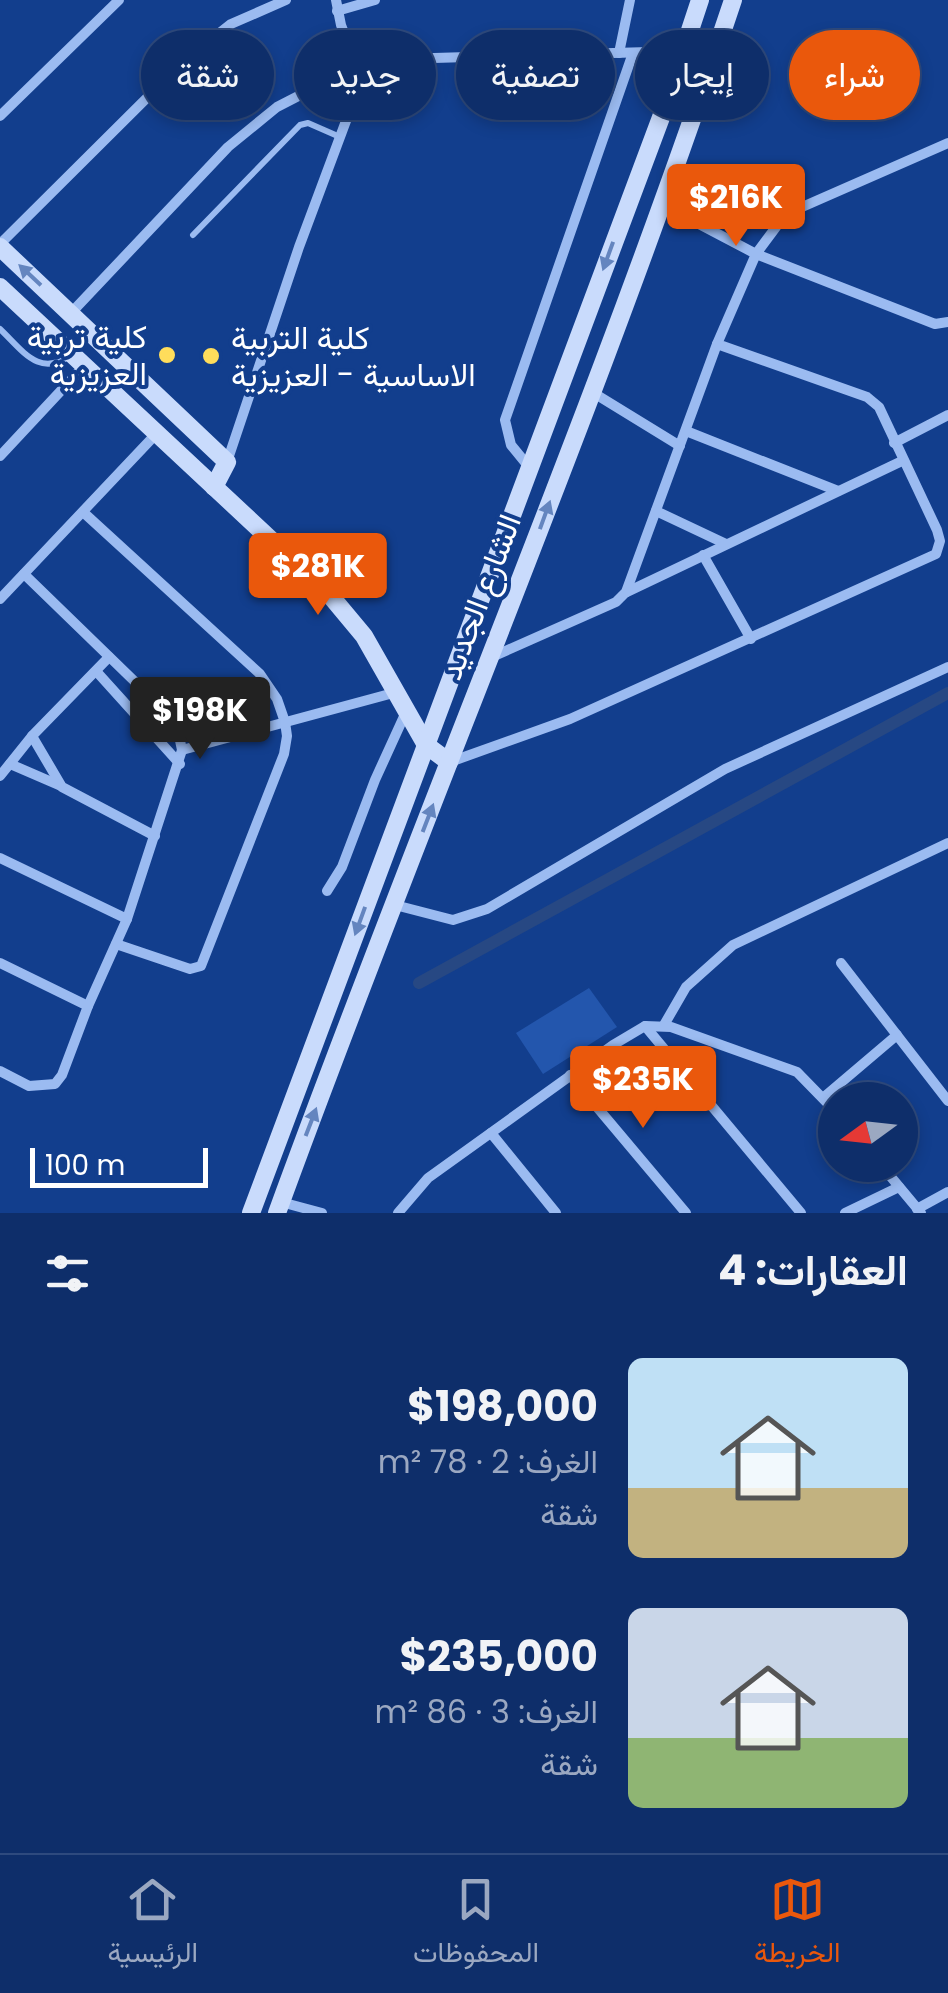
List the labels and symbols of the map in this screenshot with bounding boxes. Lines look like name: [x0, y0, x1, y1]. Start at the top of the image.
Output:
pin: $216K: [666, 164, 806, 249]
one-way arrow: [600, 242, 615, 272]
one-way arrow: [18, 263, 42, 286]
place label: كلية تربية العزيزية: [27, 314, 147, 396]
place label: كلية التربية الاساسية - العزيزية: [231, 315, 476, 397]
marker: كلية تربية العزيزية: [156, 344, 178, 366]
marker: كلية التربية الاساسية - العزيزية: [200, 345, 222, 367]
one-way arrow: [538, 500, 553, 530]
street label: الشارع الجديد: [427, 508, 532, 686]
pin: $281K: [248, 533, 388, 618]
pin: $198K: [130, 677, 270, 762]
one-way arrow: [421, 803, 436, 833]
one-way arrow: [351, 907, 367, 937]
pin: $235K: [573, 1046, 713, 1131]
north arrow: [818, 1082, 918, 1182]
one-way arrow: [304, 1106, 320, 1136]
scale bar: [30, 1143, 208, 1188]

